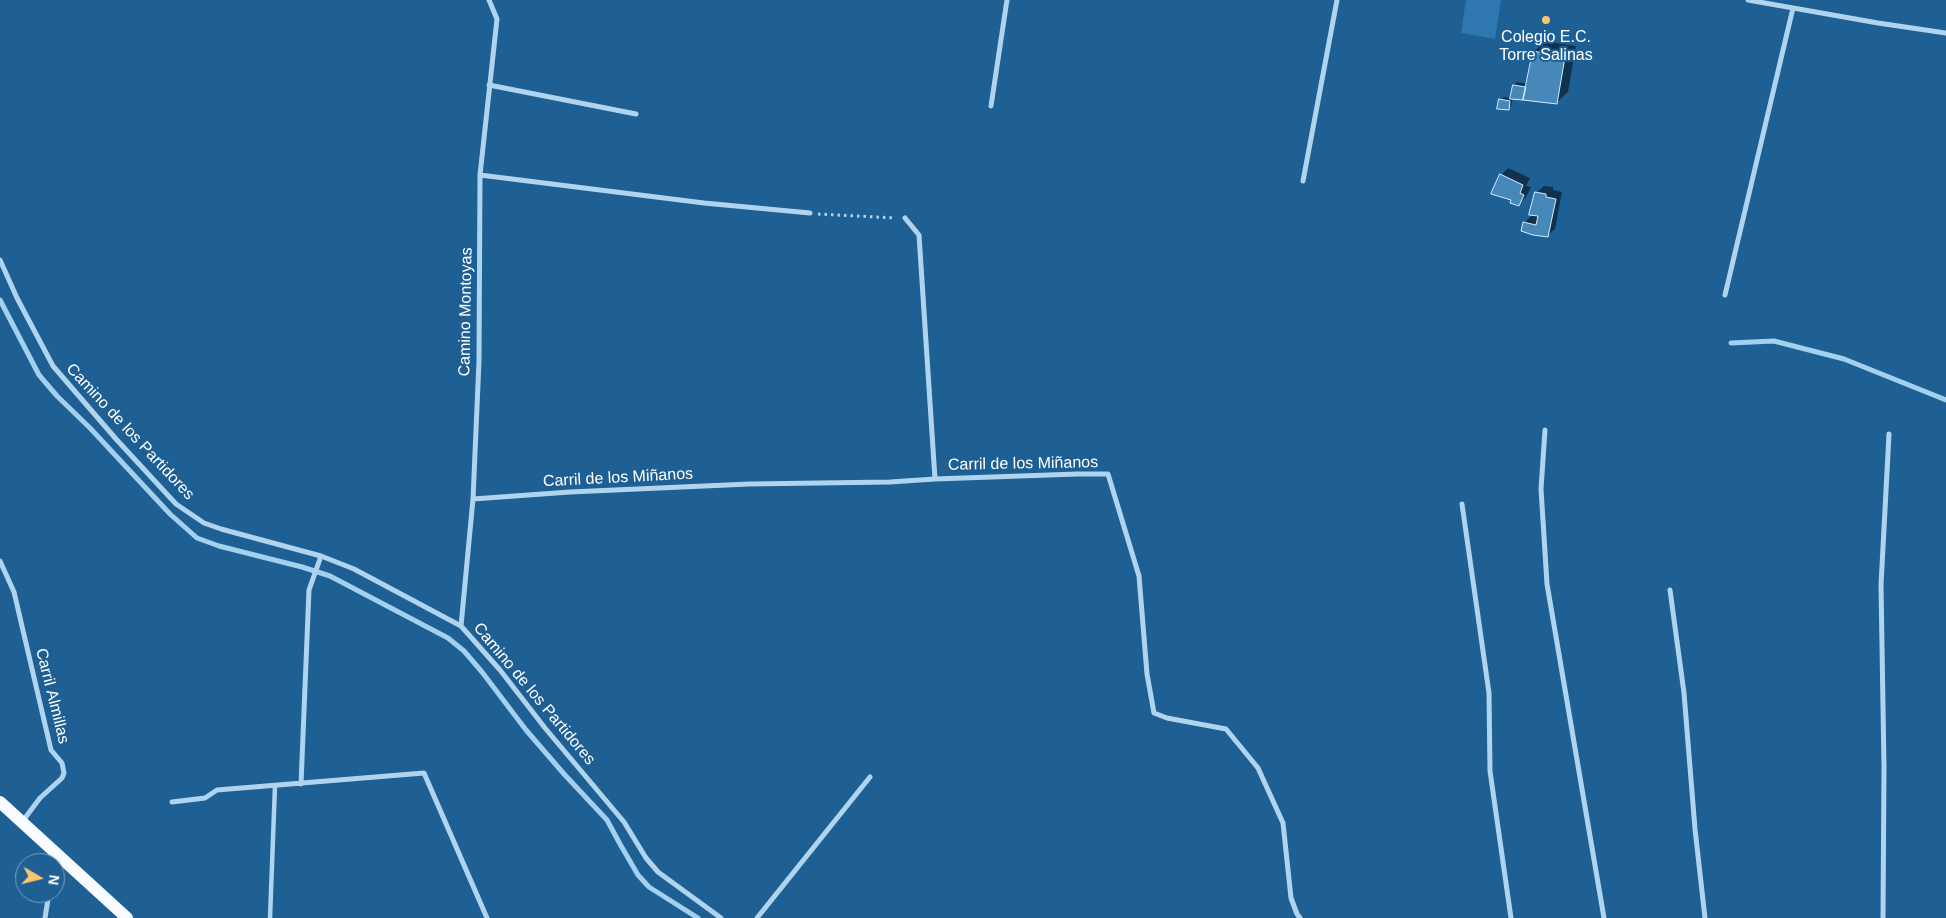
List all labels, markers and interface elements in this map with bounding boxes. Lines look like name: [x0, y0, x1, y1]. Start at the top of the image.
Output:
marker: Colegio E.C. Torre Salinas: [1540, 14, 1552, 26]
place label: Colegio E.C. Torre Salinas: [1499, 28, 1593, 66]
street label: Camino Montoyas: [455, 247, 477, 377]
street label: Camino de los Partidores: [62, 360, 198, 504]
street label: Carril de los Miñanos: [948, 453, 1098, 475]
street label: Carril de los Miñanos: [542, 464, 694, 492]
street label: Camino de los Partidores: [469, 619, 599, 769]
street label: Carril Almillas: [31, 646, 73, 746]
north arrow: [15, 853, 65, 903]
text: N: [45, 874, 62, 886]

